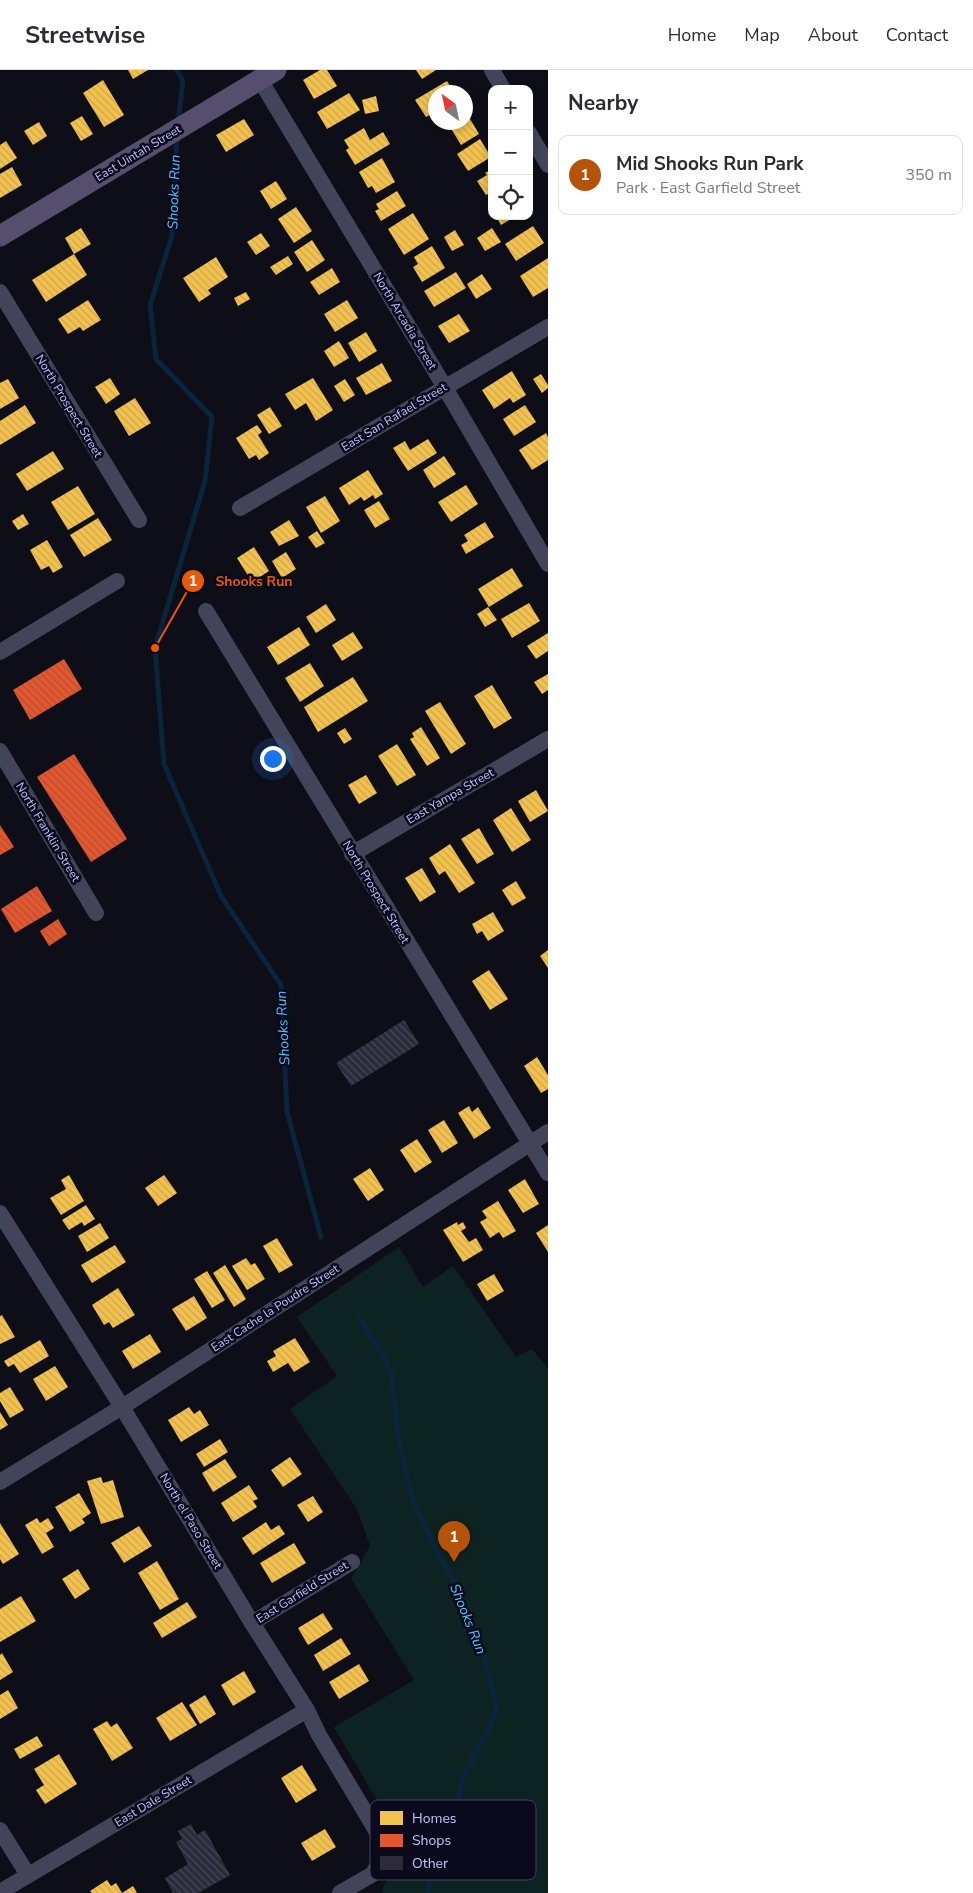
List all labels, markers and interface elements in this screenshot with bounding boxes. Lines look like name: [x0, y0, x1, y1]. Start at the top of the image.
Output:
text: Streetwise: [25, 19, 145, 51]
text: Home: [668, 23, 716, 47]
text: Map: [744, 23, 780, 47]
text: About: [808, 23, 858, 47]
text: Contact: [886, 23, 948, 47]
north arrow: [428, 85, 473, 130]
map controls: [488, 85, 533, 220]
button: +: [488, 85, 533, 130]
text: Nearby: [568, 89, 638, 117]
street label: East Uintah Street: [92, 121, 185, 185]
button: −: [488, 130, 533, 175]
text: Mid Shooks Run Park: [616, 151, 804, 177]
water label: Shooks Run: [163, 154, 185, 230]
text: 1: [580, 164, 590, 186]
text: 350 m: [905, 164, 952, 186]
button: locate: [488, 175, 533, 220]
text: Park · East Garfield Street: [616, 177, 800, 199]
street label: North Arcadia Street: [370, 269, 441, 373]
street label: North Prospect Street: [32, 352, 106, 461]
street label: East San Rafael Street: [338, 379, 450, 455]
callout: Shooks Run: [181, 566, 303, 595]
text: 1: [188, 571, 198, 591]
text: Shooks Run: [215, 572, 293, 591]
your location: [260, 746, 286, 772]
street label: East Yampa Street: [403, 764, 497, 828]
street label: North Franklin Street: [12, 779, 84, 885]
street label: North Prospect Street: [339, 838, 413, 947]
water label: Shooks Run: [272, 990, 294, 1066]
street label: East Cache la Poudre Street: [208, 1260, 343, 1355]
street label: North el Paso Street: [156, 1470, 226, 1573]
pin: 1: [438, 1521, 470, 1562]
street label: East Garfield Street: [253, 1557, 352, 1627]
water label: Shooks Run: [445, 1581, 491, 1657]
street label: East Dale Street: [111, 1771, 195, 1830]
legend: [370, 1800, 536, 1880]
text: Homes: [412, 1809, 457, 1828]
text: Shops: [412, 1831, 452, 1850]
text: Other: [412, 1854, 448, 1873]

